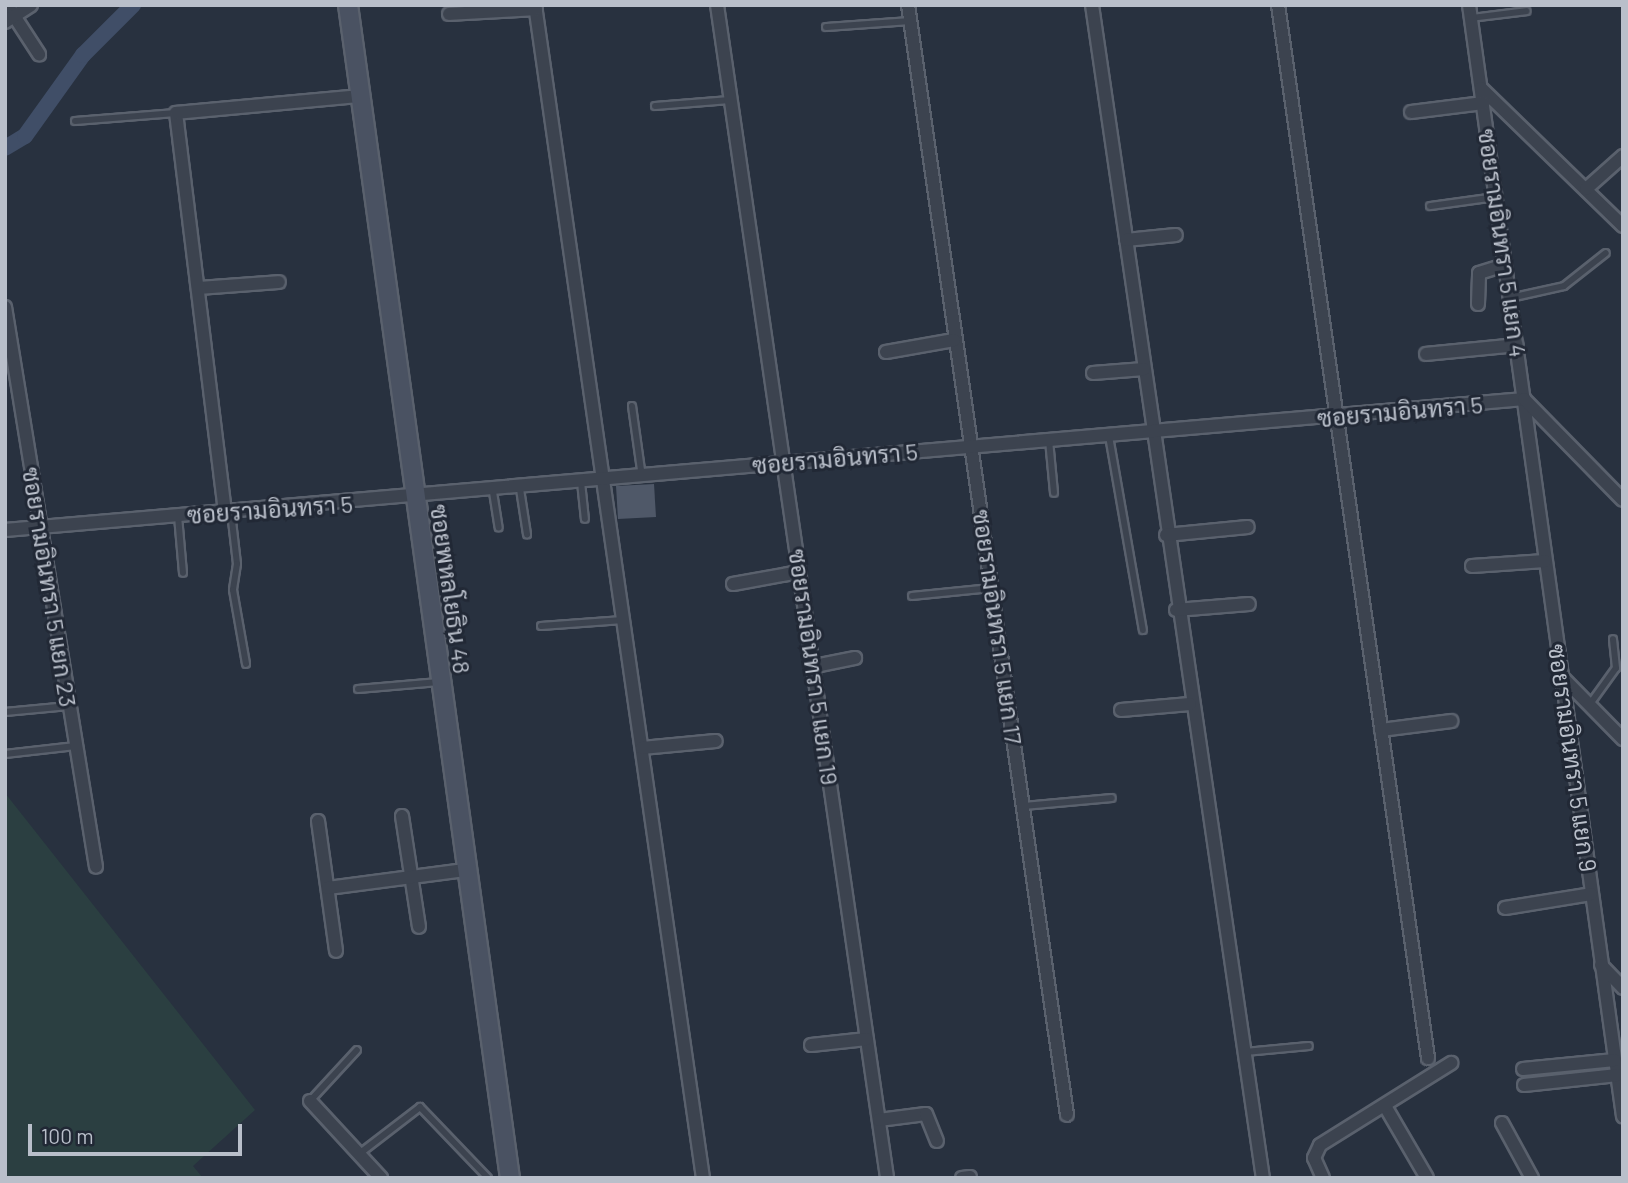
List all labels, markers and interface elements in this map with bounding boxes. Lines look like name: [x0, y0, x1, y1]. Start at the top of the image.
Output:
street label: ซอยรามอินทรา 5 แยก 4: [1473, 127, 1533, 359]
street label: ซอยรามอินทรา 5: [1316, 389, 1484, 433]
street label: ซอยรามอินทรา 5: [751, 436, 919, 480]
street label: ซอยรามอินทรา 5 แยก 23: [17, 465, 83, 709]
street label: ซอยรามอินทรา 5: [186, 489, 354, 529]
street label: ซอยพหลโยธิน 48: [425, 502, 477, 676]
street label: ซอยรามอินทรา 5 แยก 17: [967, 508, 1029, 746]
street label: ซอยรามอินทรา 5 แยก 19: [783, 547, 845, 787]
street label: ซอยรามอินทรา 5 แยก 9: [1543, 642, 1603, 874]
scale bar: [32, 1110, 245, 1154]
text: 100 m: [41, 1123, 94, 1148]

